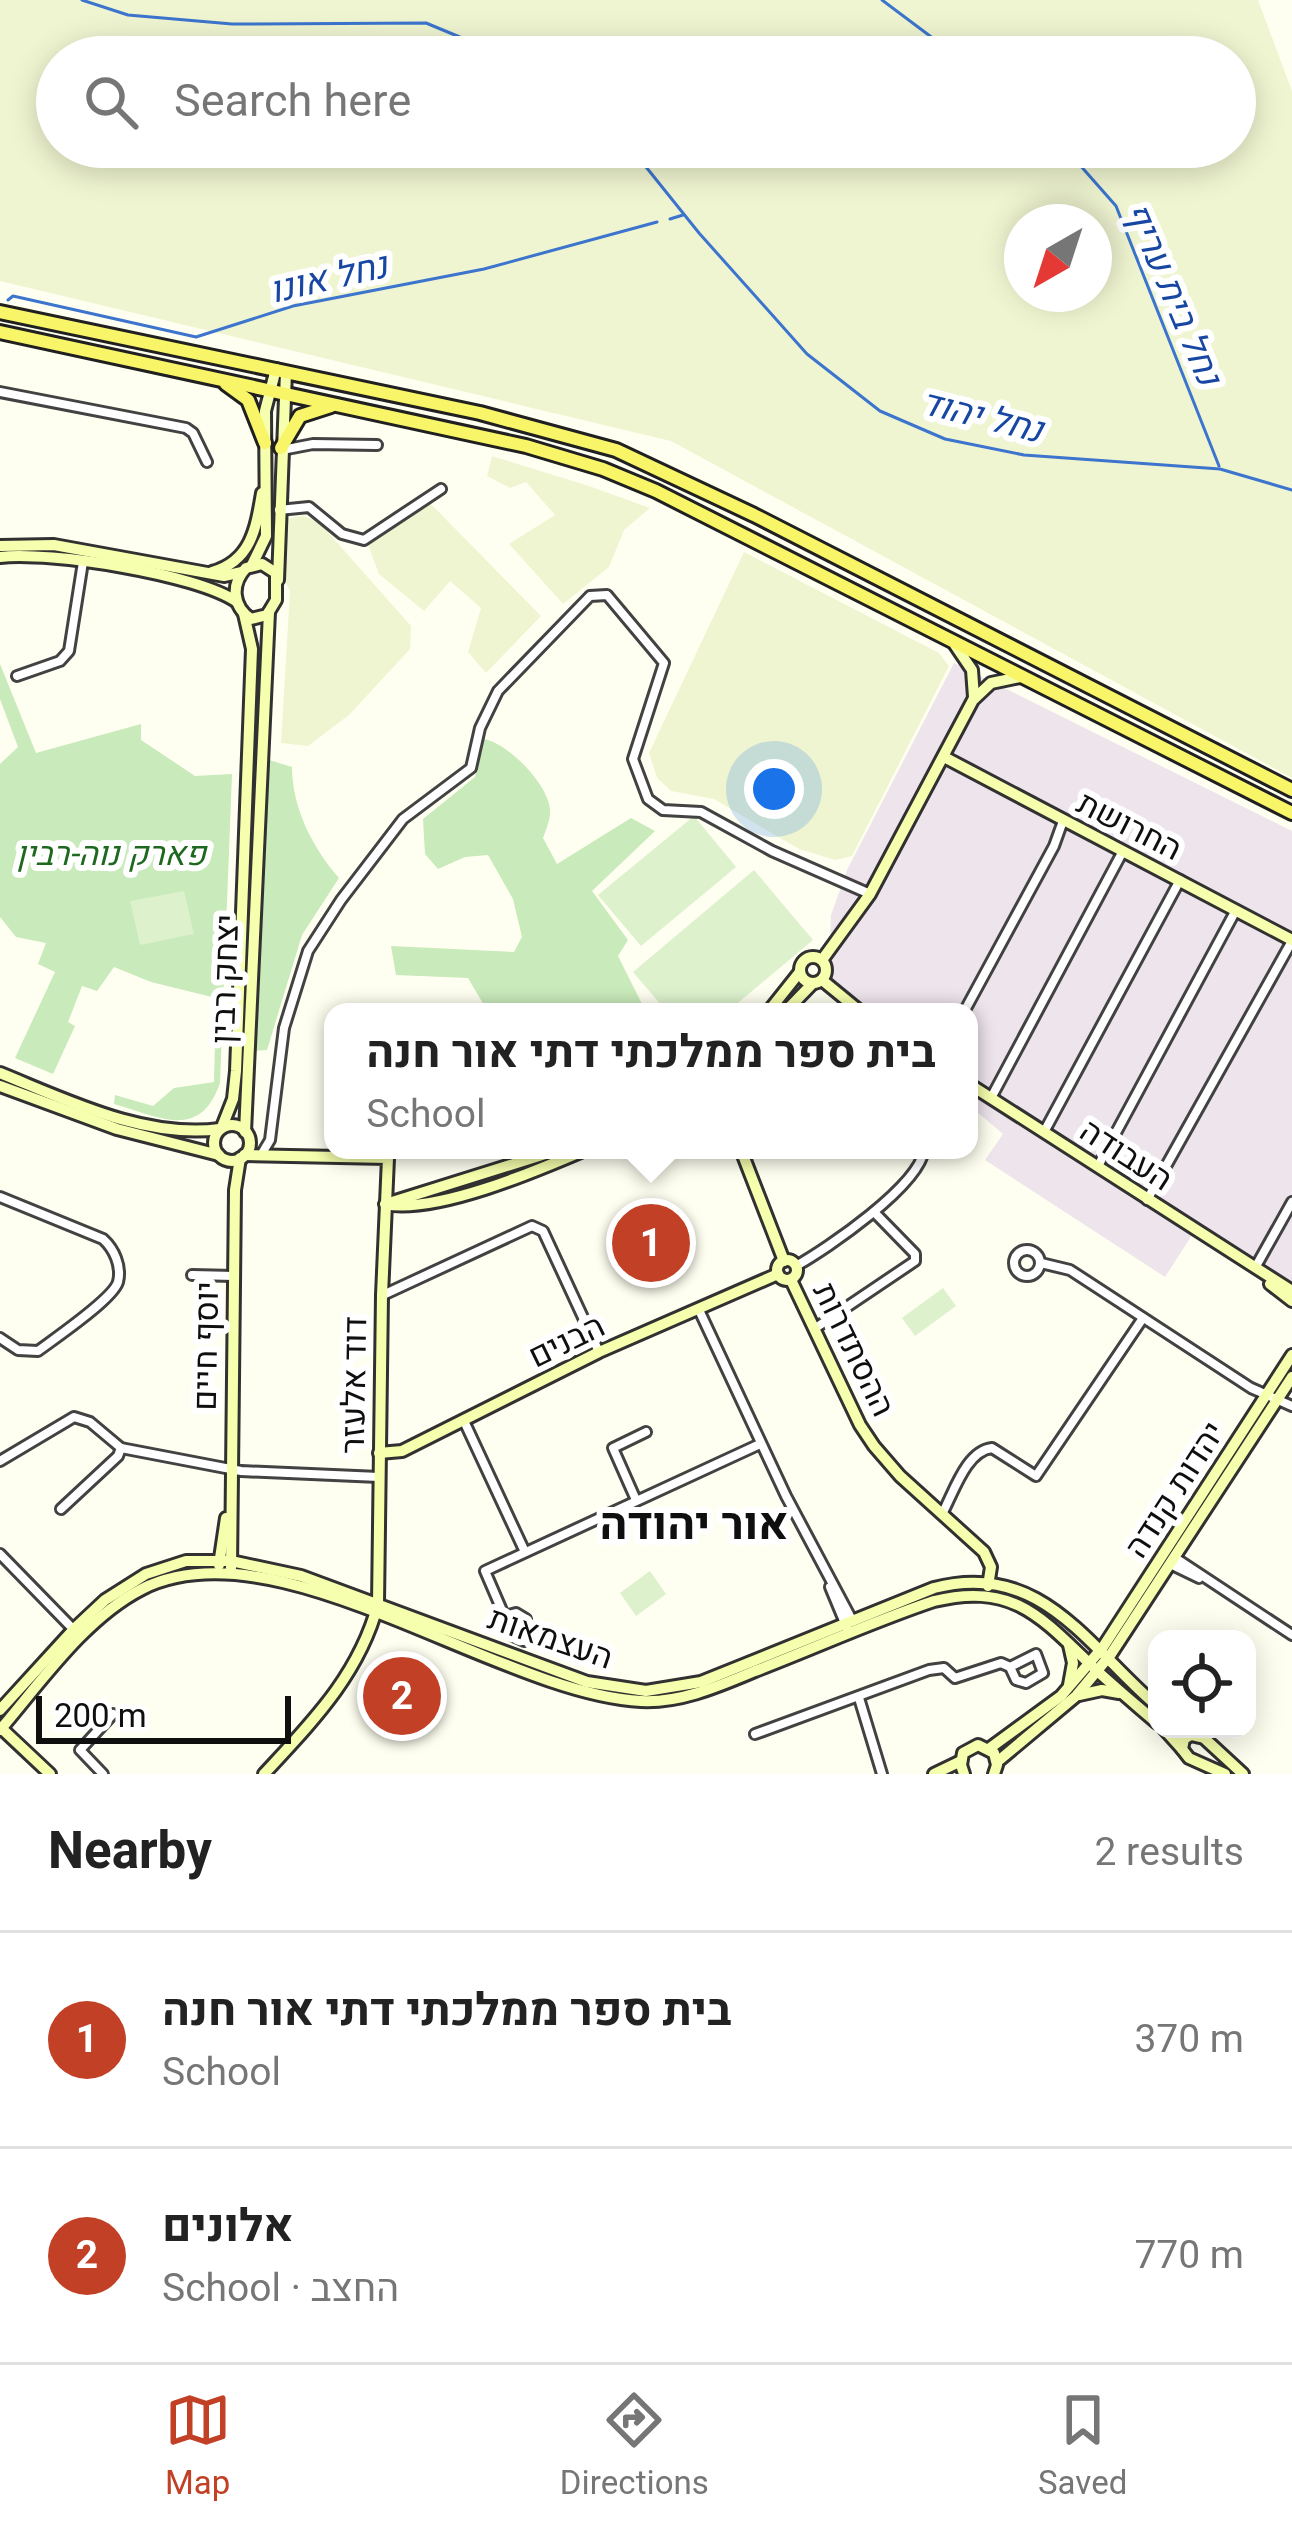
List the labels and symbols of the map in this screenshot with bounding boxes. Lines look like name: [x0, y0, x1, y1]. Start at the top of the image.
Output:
water label: נחל בית עריף: [1110, 194, 1236, 396]
north arrow: [1004, 204, 1112, 312]
water label: נחל אונו: [264, 239, 395, 318]
water label: נחל יהוד: [915, 376, 1051, 458]
your location: [744, 759, 804, 819]
street label: החרושת: [1068, 779, 1190, 874]
park label: פארק נוה-רבין: [16, 830, 208, 879]
street label: יצחק רבין: [199, 913, 252, 1045]
street label: העבודה: [1070, 1107, 1182, 1204]
pin: 1: [612, 1198, 690, 1288]
street label: ההסתדרות: [800, 1274, 907, 1425]
street label: יוסף חיים: [181, 1281, 232, 1411]
street label: הבנים: [520, 1302, 613, 1381]
street label: דוד אלעזר: [329, 1316, 380, 1454]
street label: יהדות קנדה: [1113, 1412, 1238, 1568]
district label: אור יהודה: [600, 1492, 788, 1558]
street label: העצמאות: [482, 1594, 619, 1683]
pin: 2: [363, 1651, 441, 1741]
scale bar: [36, 1690, 291, 1743]

